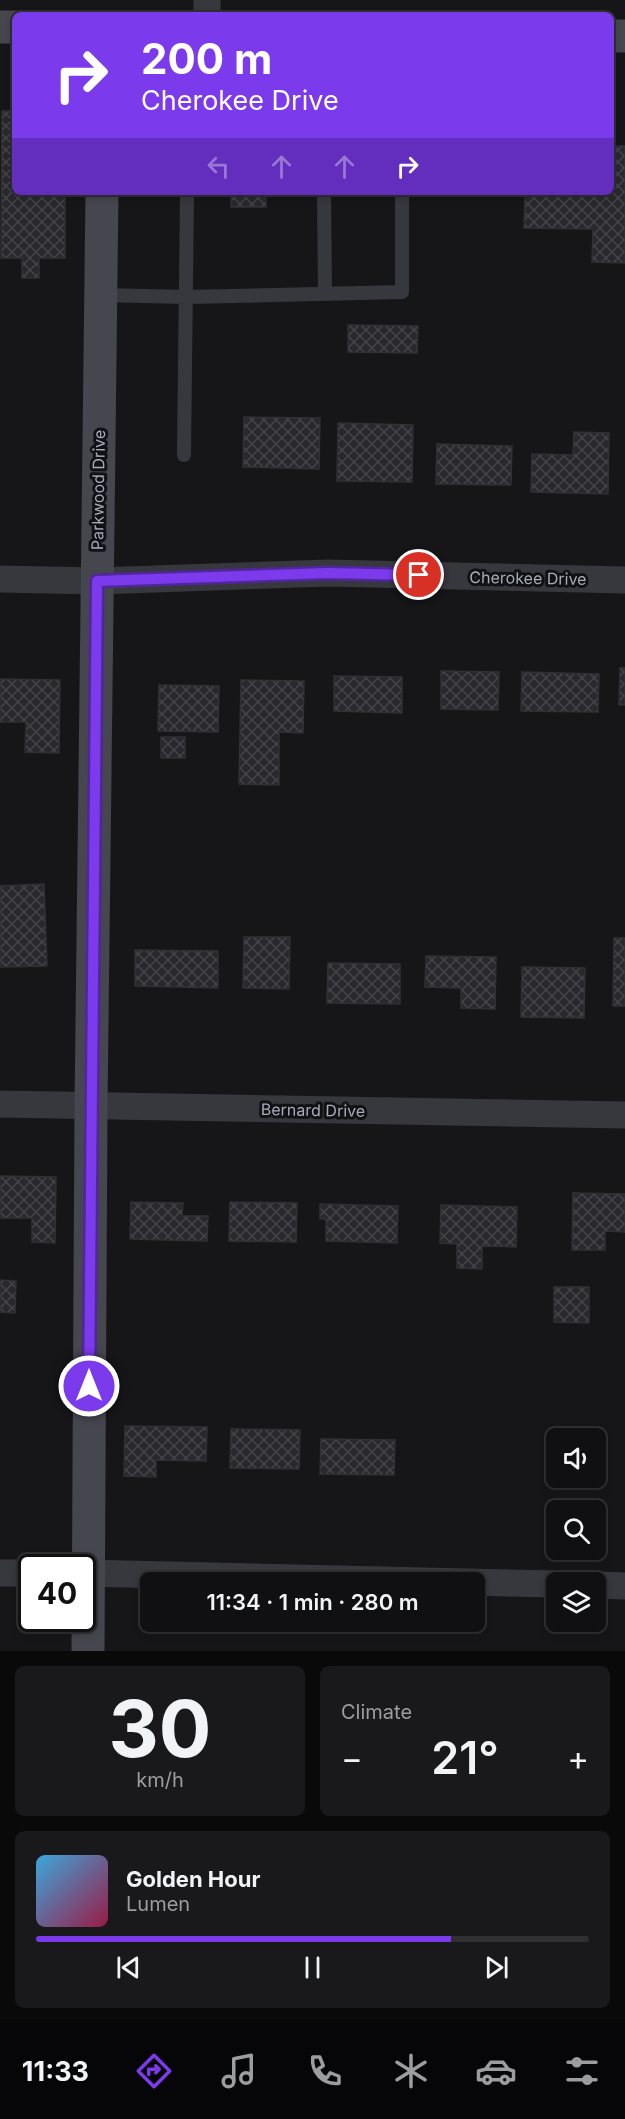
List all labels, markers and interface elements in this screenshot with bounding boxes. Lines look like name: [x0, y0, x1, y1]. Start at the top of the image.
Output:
text: 200 m: [141, 33, 272, 84]
icon: right: [42, 36, 120, 114]
text: Cherokee Drive: [141, 84, 339, 117]
icon: left: [202, 150, 235, 183]
icon: ahead: [265, 150, 298, 183]
icon: ahead: [328, 150, 361, 183]
icon: right: [391, 150, 424, 183]
street label: Parkwood Drive: [87, 430, 109, 550]
pin: [393, 549, 444, 600]
icon: arrive: [402, 558, 435, 591]
street label: Cherokee Drive: [469, 567, 587, 589]
street label: Bernard Drive: [261, 1099, 365, 1121]
position arrow: [57, 1354, 121, 1418]
map controls: [546, 1428, 606, 1632]
button: sound: [546, 1428, 606, 1488]
button: search: [546, 1500, 606, 1560]
speed limit sign: 40: [18, 1554, 96, 1632]
button: layers: [546, 1572, 606, 1632]
text: 11:34 · 1 min · 280 m: [207, 1589, 419, 1615]
text: 30: [109, 1681, 211, 1776]
text: Climate: [341, 1700, 412, 1724]
text: 21°: [431, 1730, 499, 1785]
text: −: [341, 1738, 363, 1778]
text: +: [567, 1738, 589, 1778]
text: km/h: [136, 1768, 184, 1792]
text: Golden Hour: [126, 1866, 260, 1892]
text: Lumen: [126, 1892, 190, 1916]
icon: previous: [112, 1951, 145, 1984]
icon: pause: [296, 1951, 329, 1984]
icon: next: [480, 1951, 513, 1984]
icon: directions: [133, 2050, 175, 2092]
icon: music: [218, 2050, 260, 2092]
icon: phone: [304, 2050, 346, 2092]
icon: climate: [390, 2050, 432, 2092]
icon: car: [475, 2050, 517, 2092]
icon: filters: [561, 2050, 603, 2092]
text: 11:33: [22, 2055, 89, 2088]

